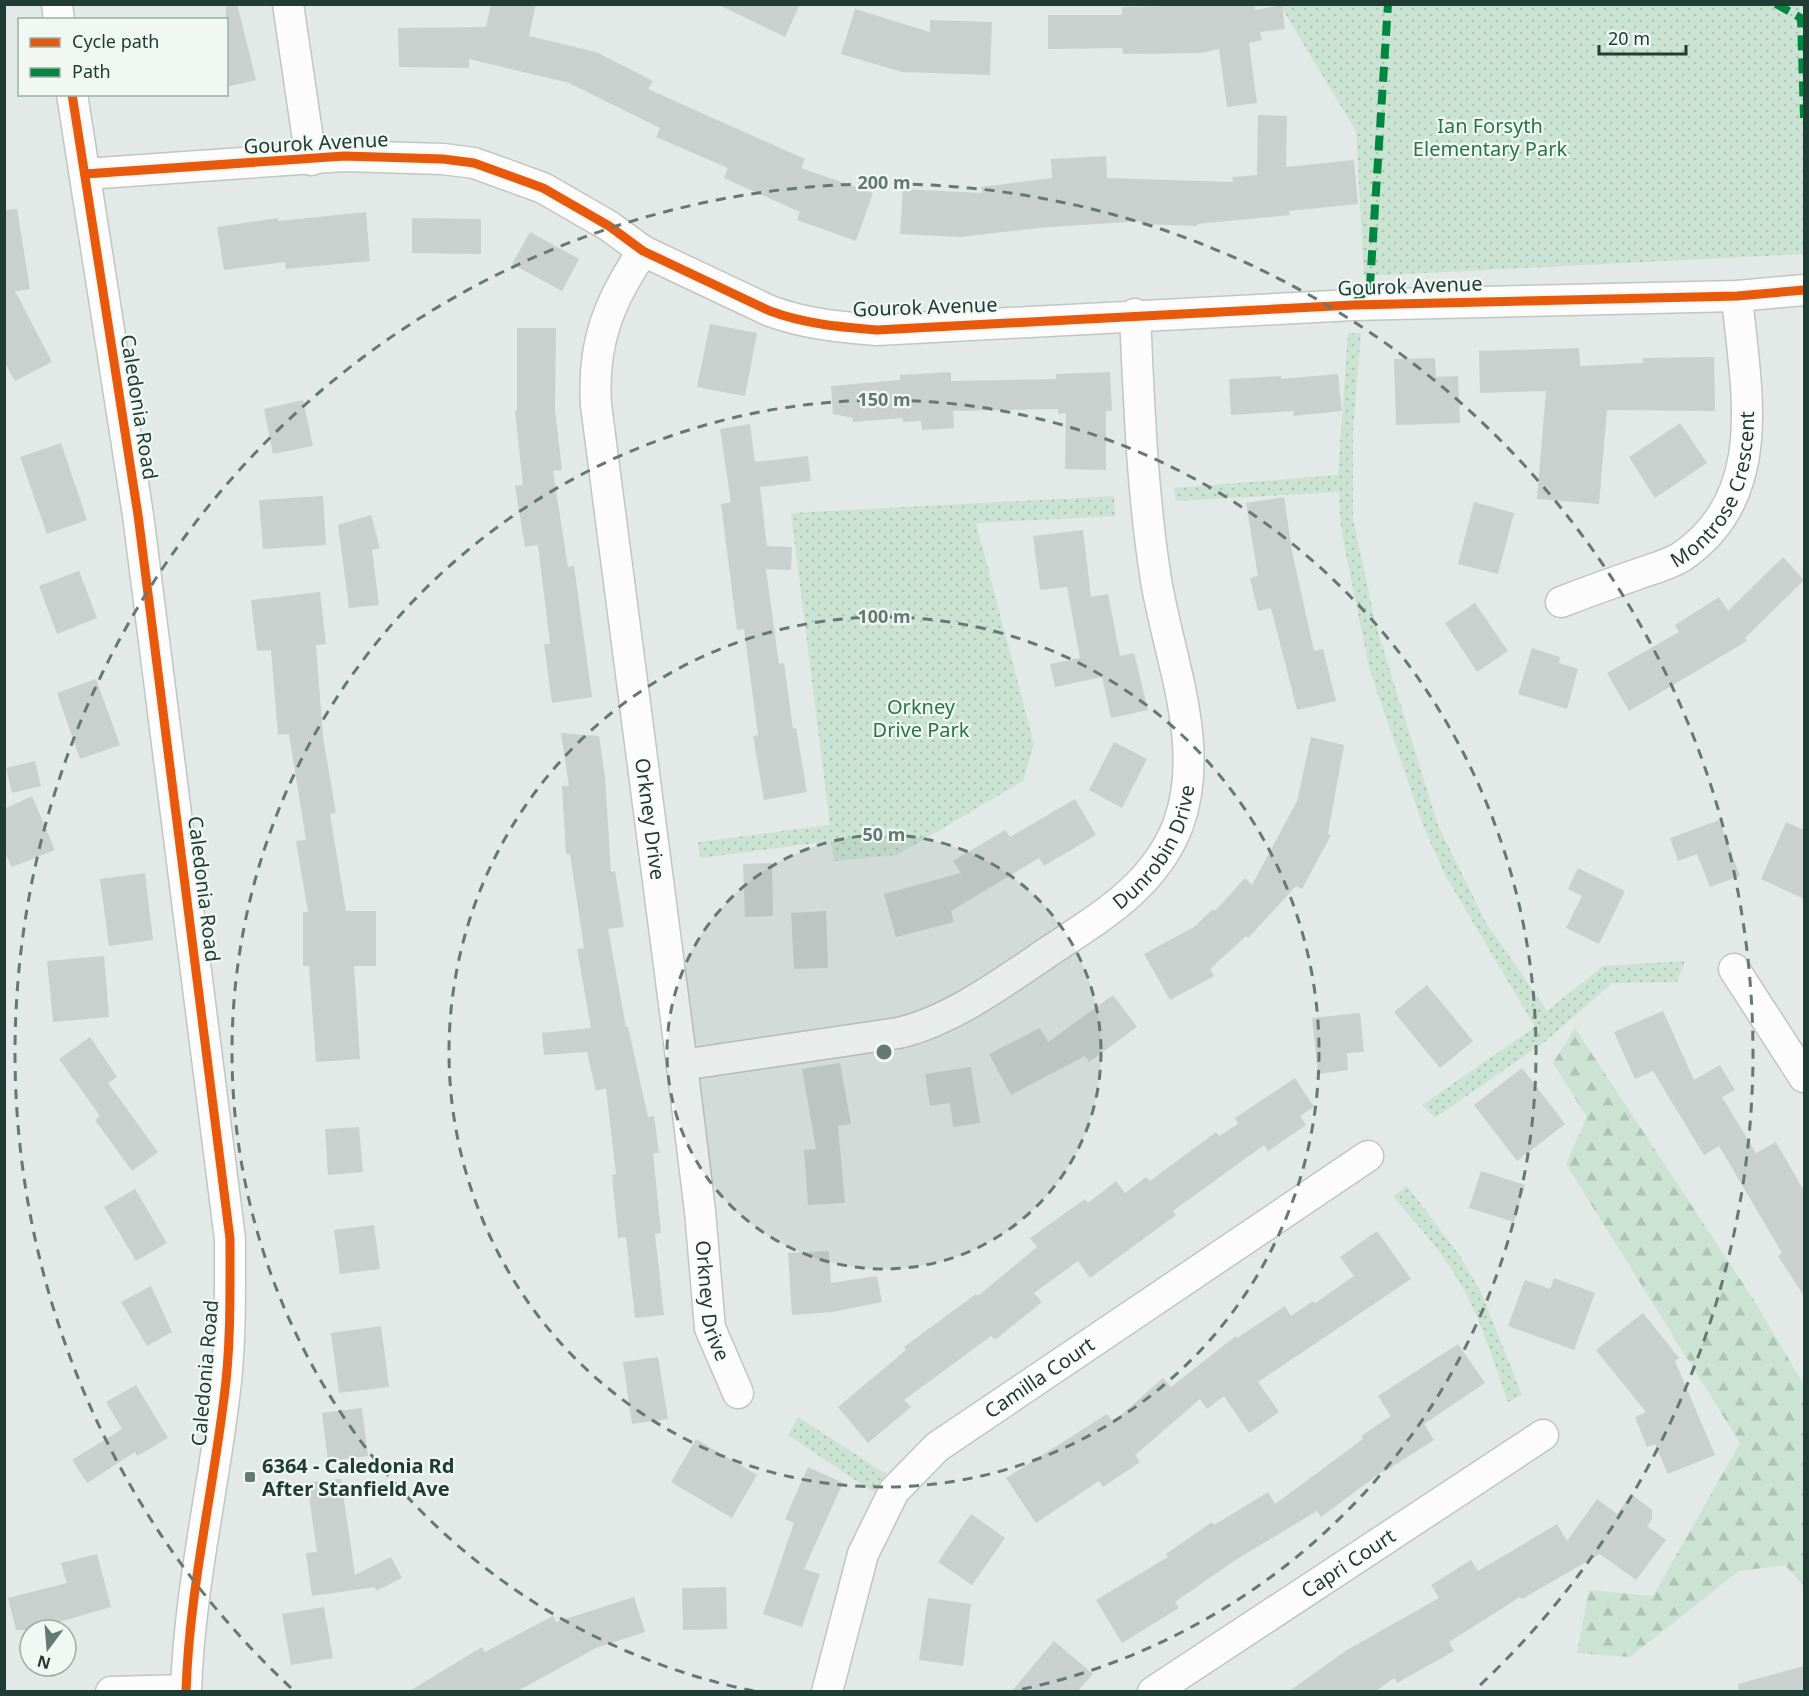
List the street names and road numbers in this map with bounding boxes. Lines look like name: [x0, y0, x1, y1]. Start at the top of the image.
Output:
street label: Gourok Avenue: [243, 125, 389, 160]
street label: Gourok Avenue: [1337, 269, 1483, 302]
street label: Gourok Avenue: [852, 290, 998, 323]
street label: Caledonia Road: [115, 332, 164, 481]
street label: Montrose Crescent: [1665, 411, 1760, 573]
street label: Orkney Drive: [629, 756, 672, 882]
street label: Dunrobin Drive: [1107, 783, 1200, 915]
street label: Caledonia Road: [182, 814, 227, 963]
street label: Orkney Drive: [690, 1239, 737, 1365]
street label: Caledonia Road: [185, 1299, 224, 1447]
street label: Camilla Court: [979, 1331, 1099, 1424]
street label: Capri Court: [1296, 1522, 1400, 1604]

